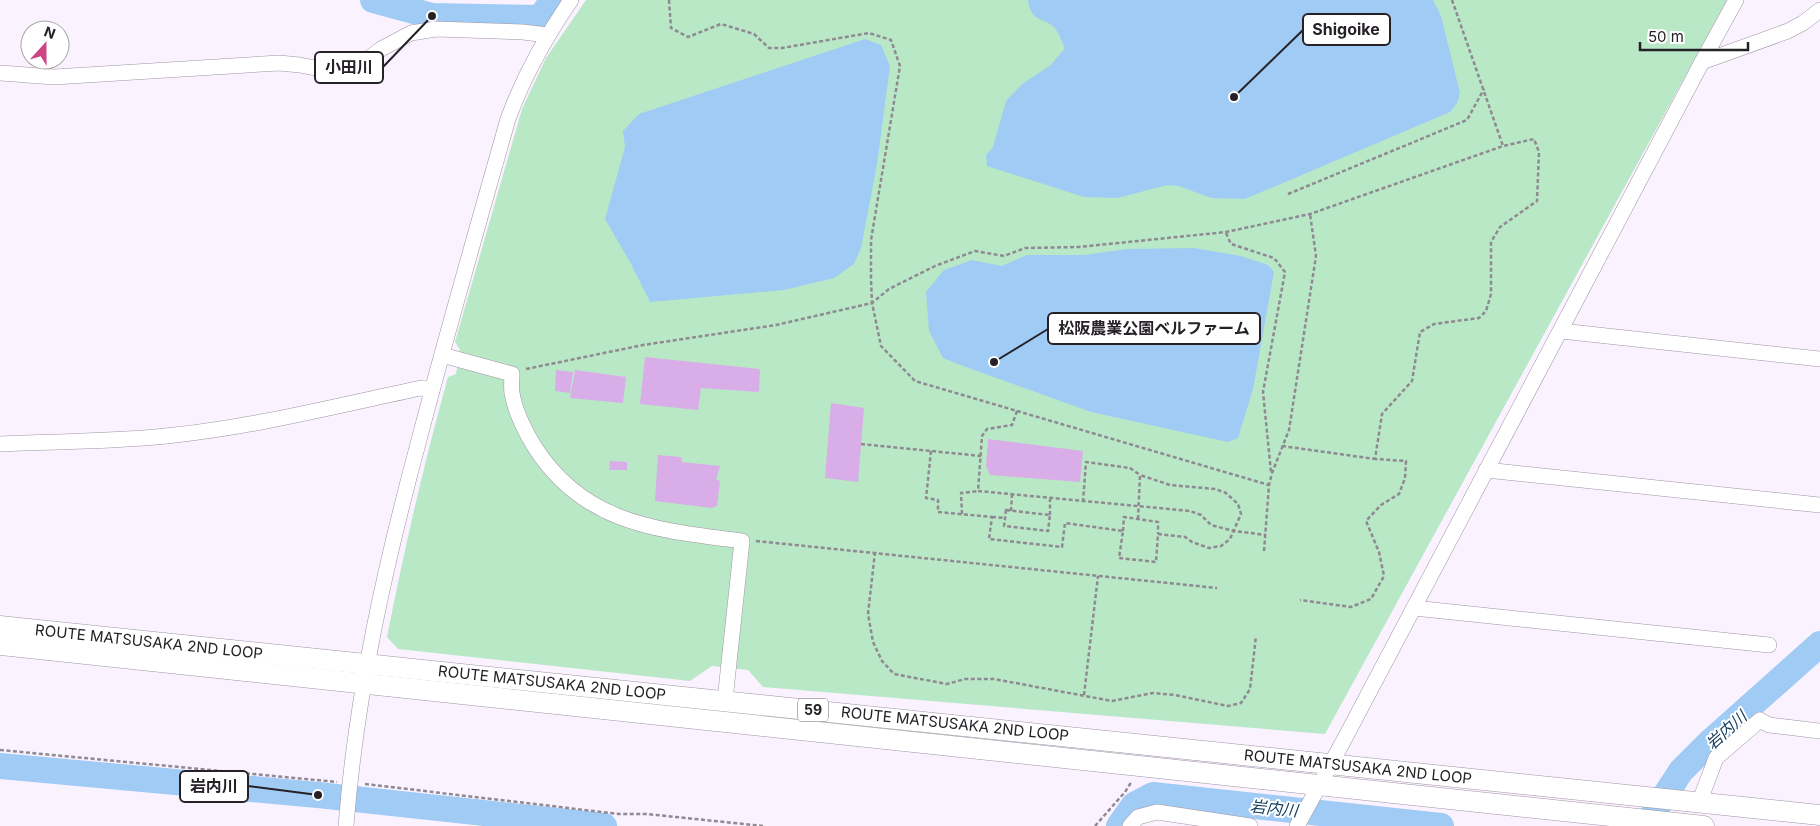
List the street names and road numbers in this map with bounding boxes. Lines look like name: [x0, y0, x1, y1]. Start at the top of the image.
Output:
street label: ROUTE MATSUSAKA 2ND LOOP: [34, 620, 264, 663]
street label: ROUTE MATSUSAKA 2ND LOOP: [437, 661, 667, 704]
road number: 59: [798, 698, 828, 722]
street label: ROUTE MATSUSAKA 2ND LOOP: [840, 702, 1070, 745]
street label: ROUTE MATSUSAKA 2ND LOOP: [1243, 745, 1473, 788]

